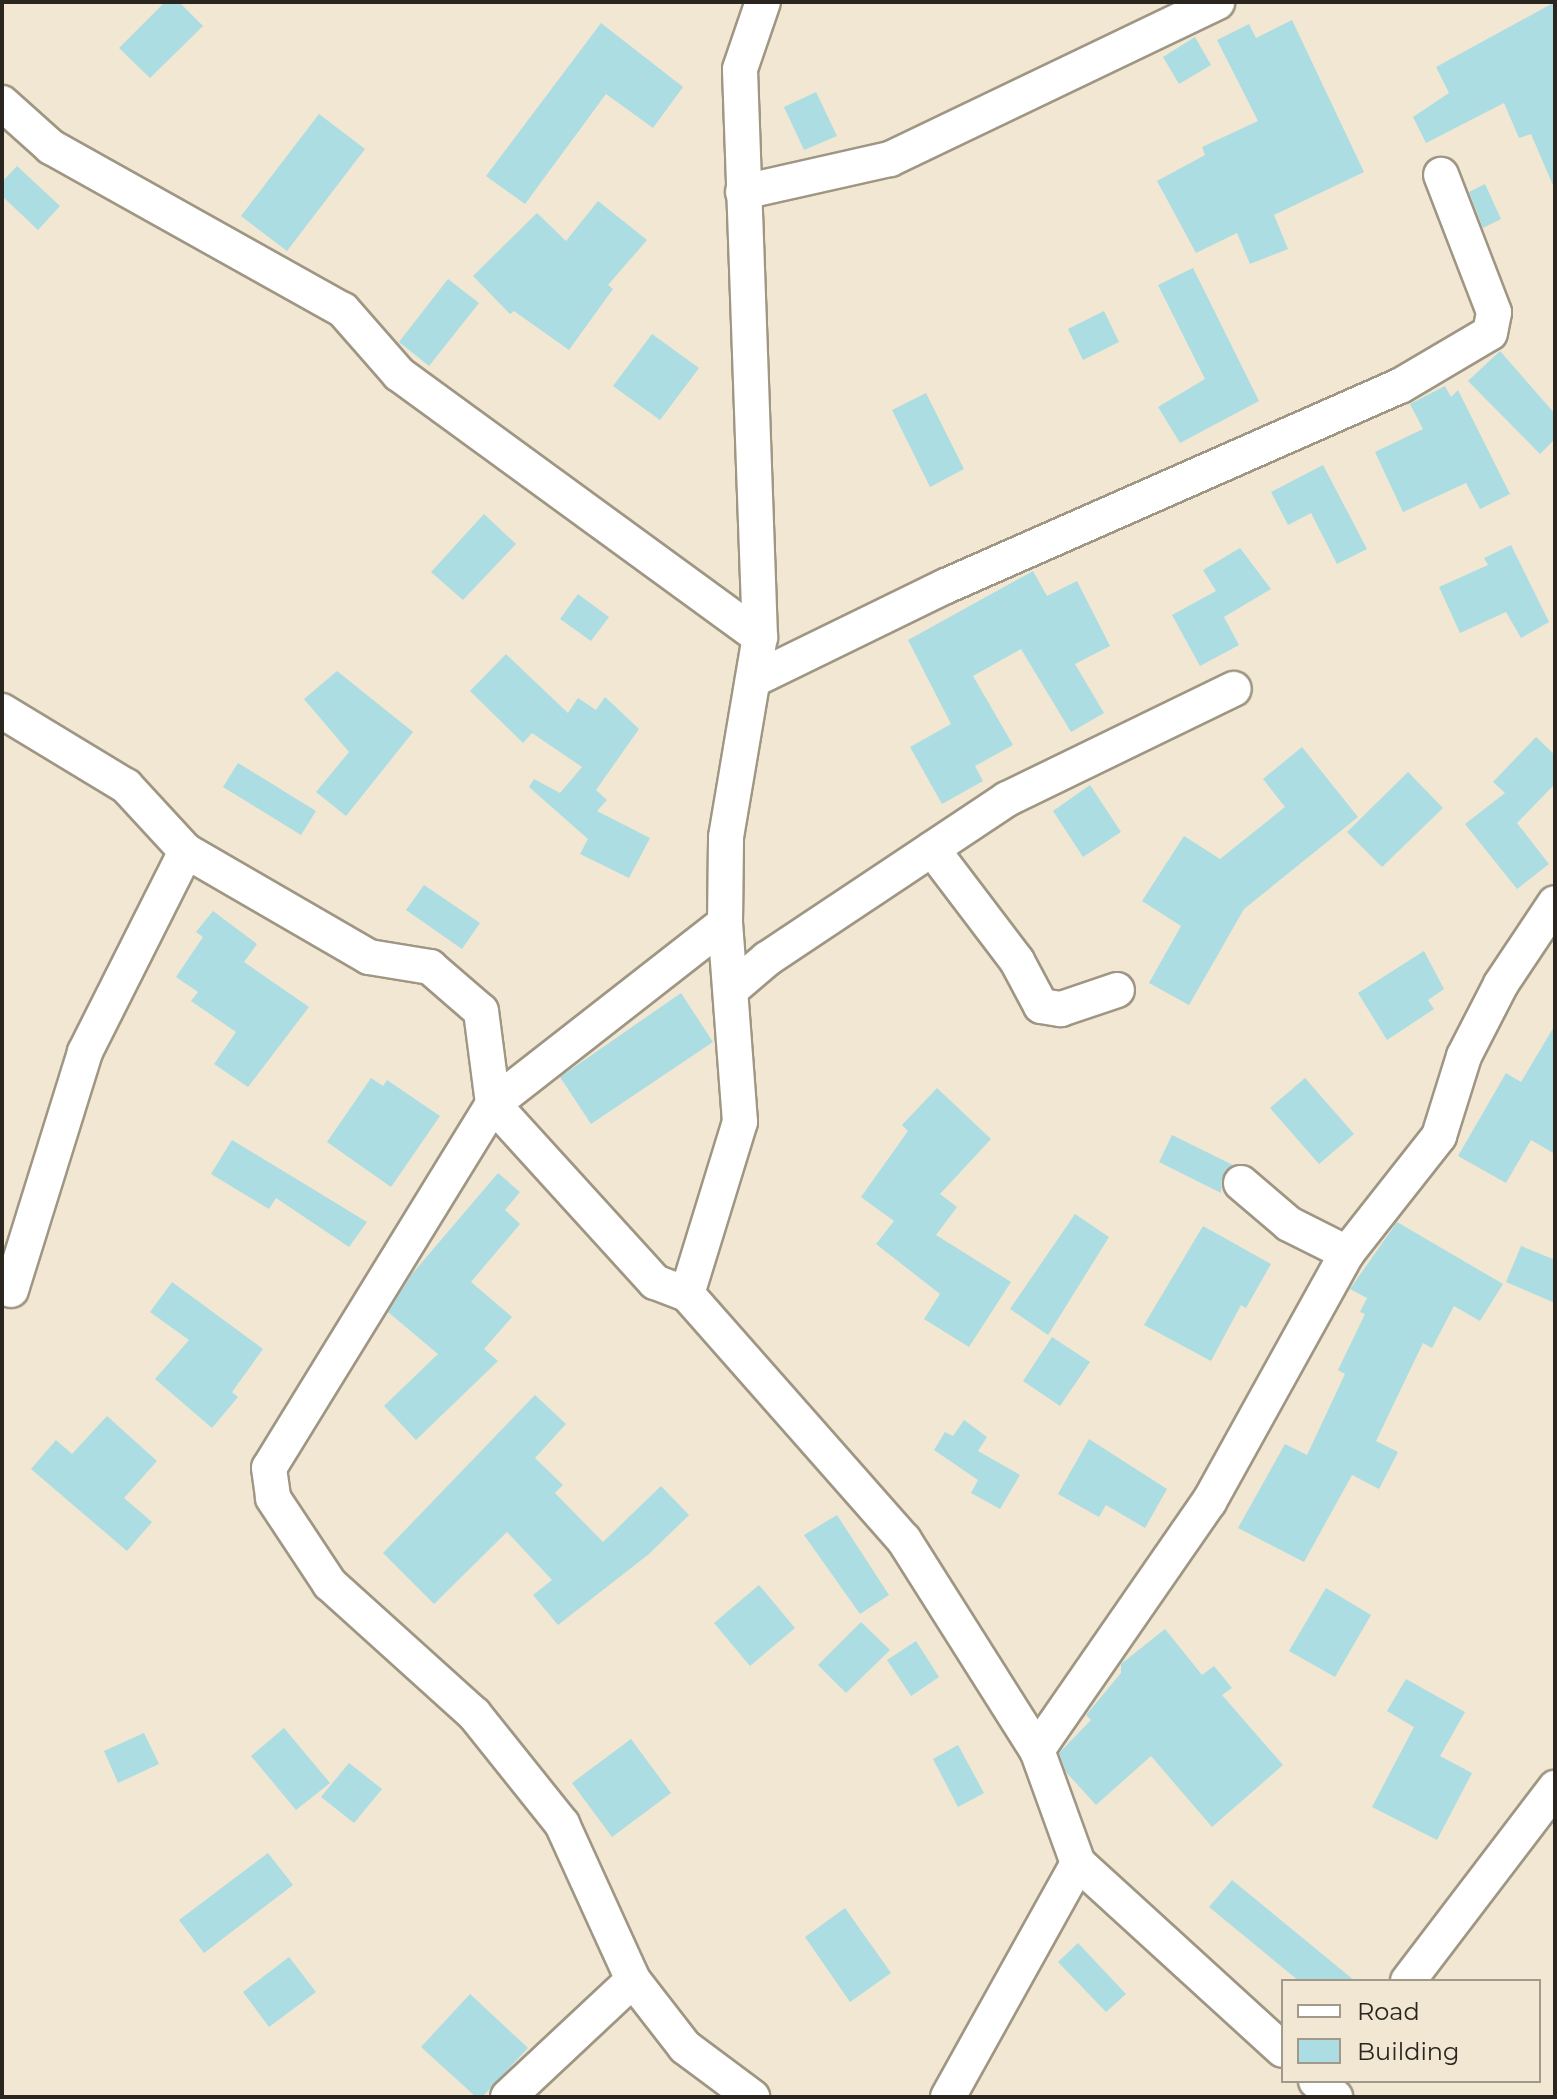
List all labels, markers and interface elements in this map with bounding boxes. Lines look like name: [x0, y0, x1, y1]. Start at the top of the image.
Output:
legend: [1281, 1979, 1541, 2083]
text: Road: [1357, 1997, 1420, 2026]
text: Building: [1357, 2037, 1460, 2066]

